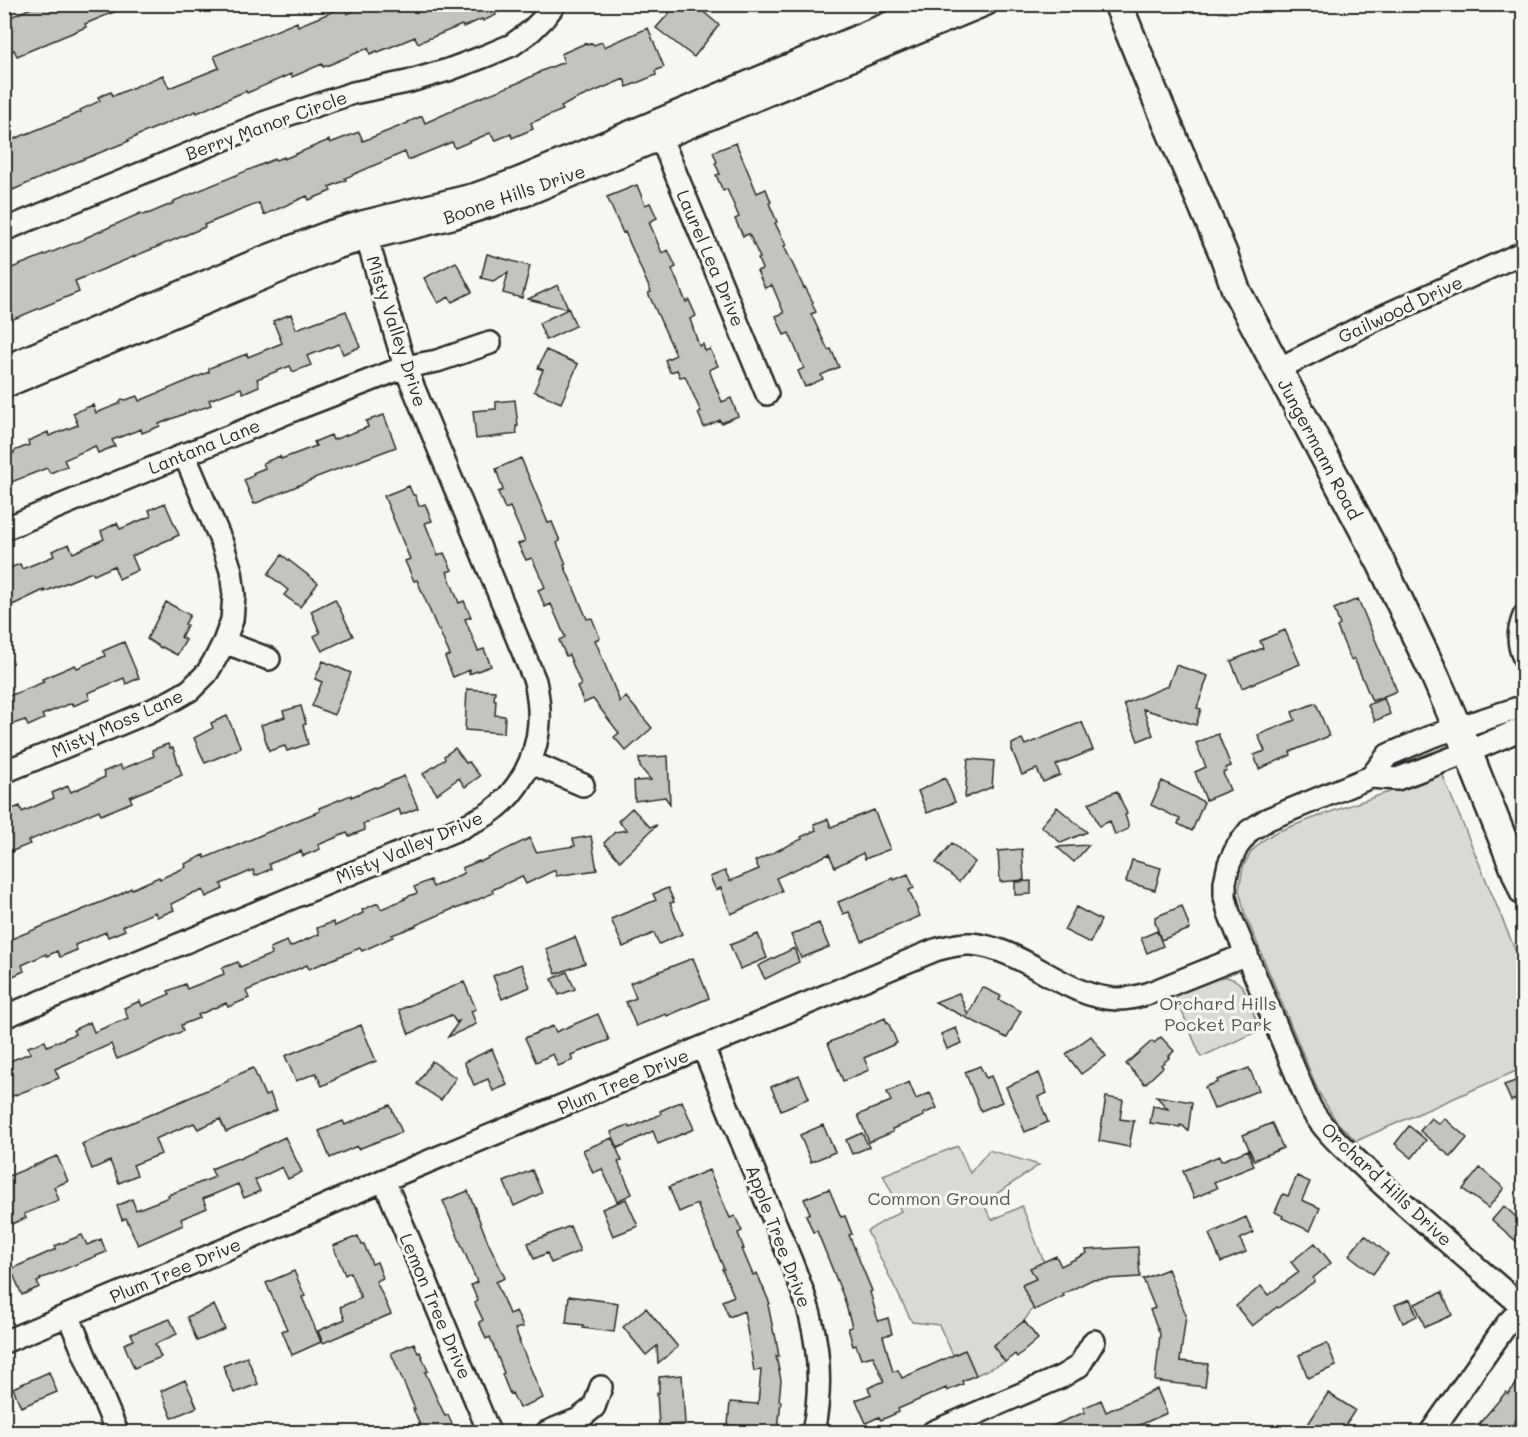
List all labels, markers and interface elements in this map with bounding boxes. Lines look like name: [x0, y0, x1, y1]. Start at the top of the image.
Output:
street label: Berry Manor Circle: [182, 85, 350, 165]
street label: Boone Hills Drive: [440, 158, 588, 230]
street label: Laurel Lea Drive: [671, 186, 751, 330]
street label: Misty Valley Drive: [361, 252, 433, 410]
street label: Gailwood Drive: [1334, 270, 1466, 348]
street label: Jungermann Road: [1273, 374, 1367, 524]
street label: Lantana Lane: [145, 413, 263, 479]
street label: Misty Moss Lane: [47, 683, 187, 763]
street label: Misty Valley Drive: [332, 805, 486, 889]
park label: Orchard Hills Pocket Park: [1159, 991, 1277, 1036]
street label: Plum Tree Drive: [554, 1043, 692, 1119]
street label: Orchard Hills Drive: [1316, 1117, 1458, 1251]
street label: Apple Tree Drive: [741, 1161, 817, 1311]
park label: Common Ground: [868, 1186, 1010, 1210]
street label: Lemon Tree Drive: [394, 1229, 478, 1383]
street label: Plum Tree Drive: [106, 1232, 244, 1308]

